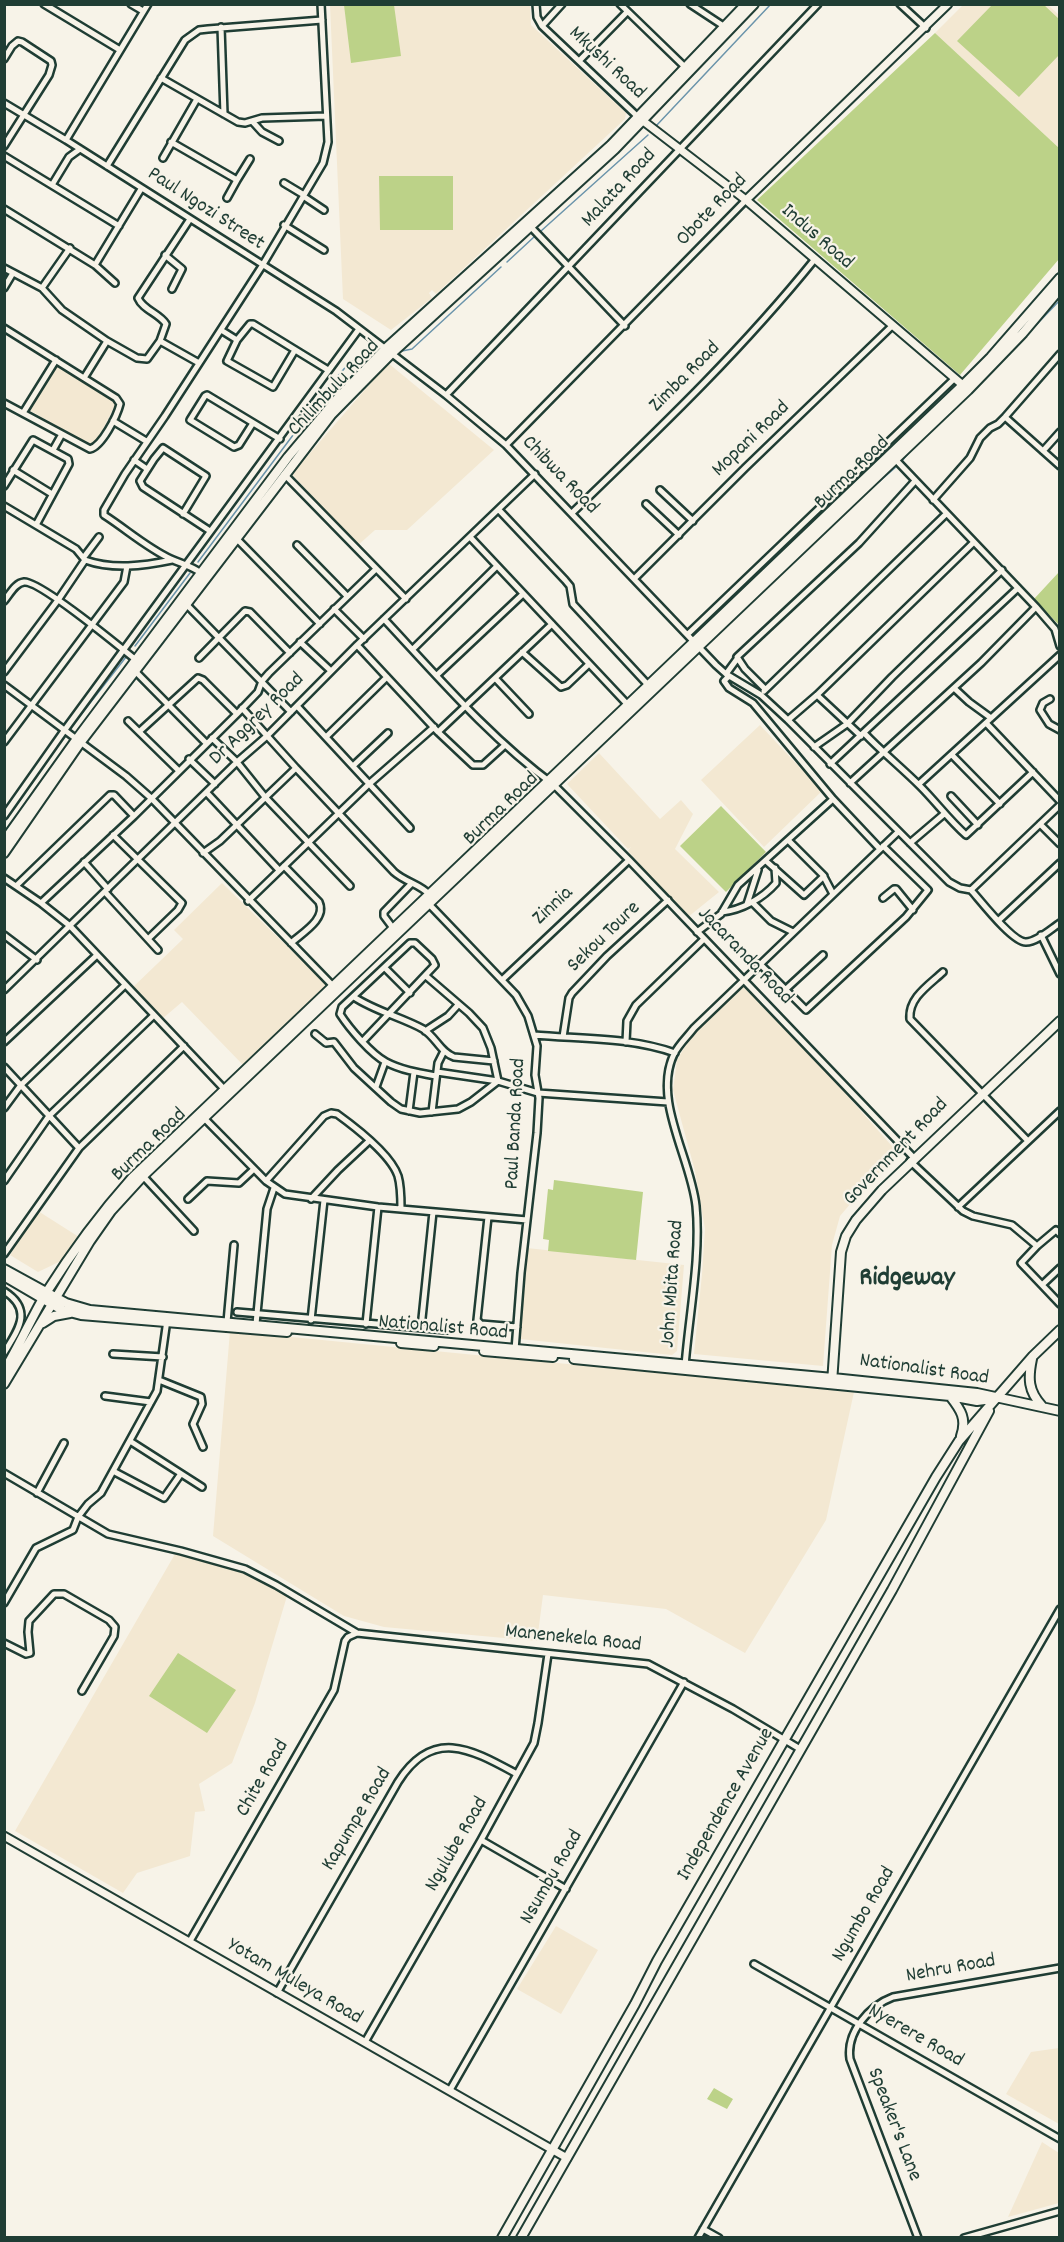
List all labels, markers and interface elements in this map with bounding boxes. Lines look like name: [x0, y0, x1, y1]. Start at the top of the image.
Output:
street label: Mkushi Road: [562, 22, 650, 106]
street label: Malata Road: [577, 144, 663, 234]
street label: Paul Ngozi Street: [142, 163, 268, 257]
street label: Obote Road: [672, 169, 754, 253]
street label: Indus Road: [775, 200, 857, 276]
street label: Chilimbulu Road: [284, 335, 386, 443]
street label: Zimba Road: [645, 337, 727, 419]
street label: Mopani Road: [708, 397, 796, 483]
street label: Chibwa Road: [515, 431, 603, 521]
street label: Burma Road: [810, 432, 896, 516]
street label: Dr Aggrey Road: [205, 668, 311, 772]
street label: Burma Road: [459, 768, 545, 852]
street label: Zinnia: [529, 882, 579, 932]
street label: Sekou Toure: [563, 897, 647, 979]
street label: Jacaranda Road: [691, 903, 797, 1011]
street label: Paul Banda Road: [501, 1058, 533, 1190]
street label: Government Road: [839, 1094, 955, 1212]
street label: Burma Road: [107, 1104, 193, 1188]
street label: John Mbita Road: [657, 1219, 691, 1349]
district label: Ridgeway: [859, 1264, 955, 1296]
street label: Nationalist Road: [377, 1311, 509, 1347]
street label: Nationalist Road: [858, 1349, 990, 1393]
street label: Manenekela Road: [504, 1620, 642, 1660]
street label: Independence Avenue: [673, 1724, 781, 1886]
street label: Chite Road: [232, 1736, 296, 1822]
street label: Kapumpe Road: [317, 1764, 399, 1876]
street label: Ngulube Road: [421, 1793, 495, 1897]
street label: Nsumbu Road: [516, 1826, 590, 1930]
street label: Ngumbo Road: [828, 1863, 902, 1967]
street label: Yotam Muleya Road: [222, 1934, 366, 2032]
street label: Nehru Road: [904, 1950, 998, 1990]
street label: Nyerere Road: [863, 2000, 967, 2074]
street label: Speaker's Lane: [860, 2065, 926, 2185]

